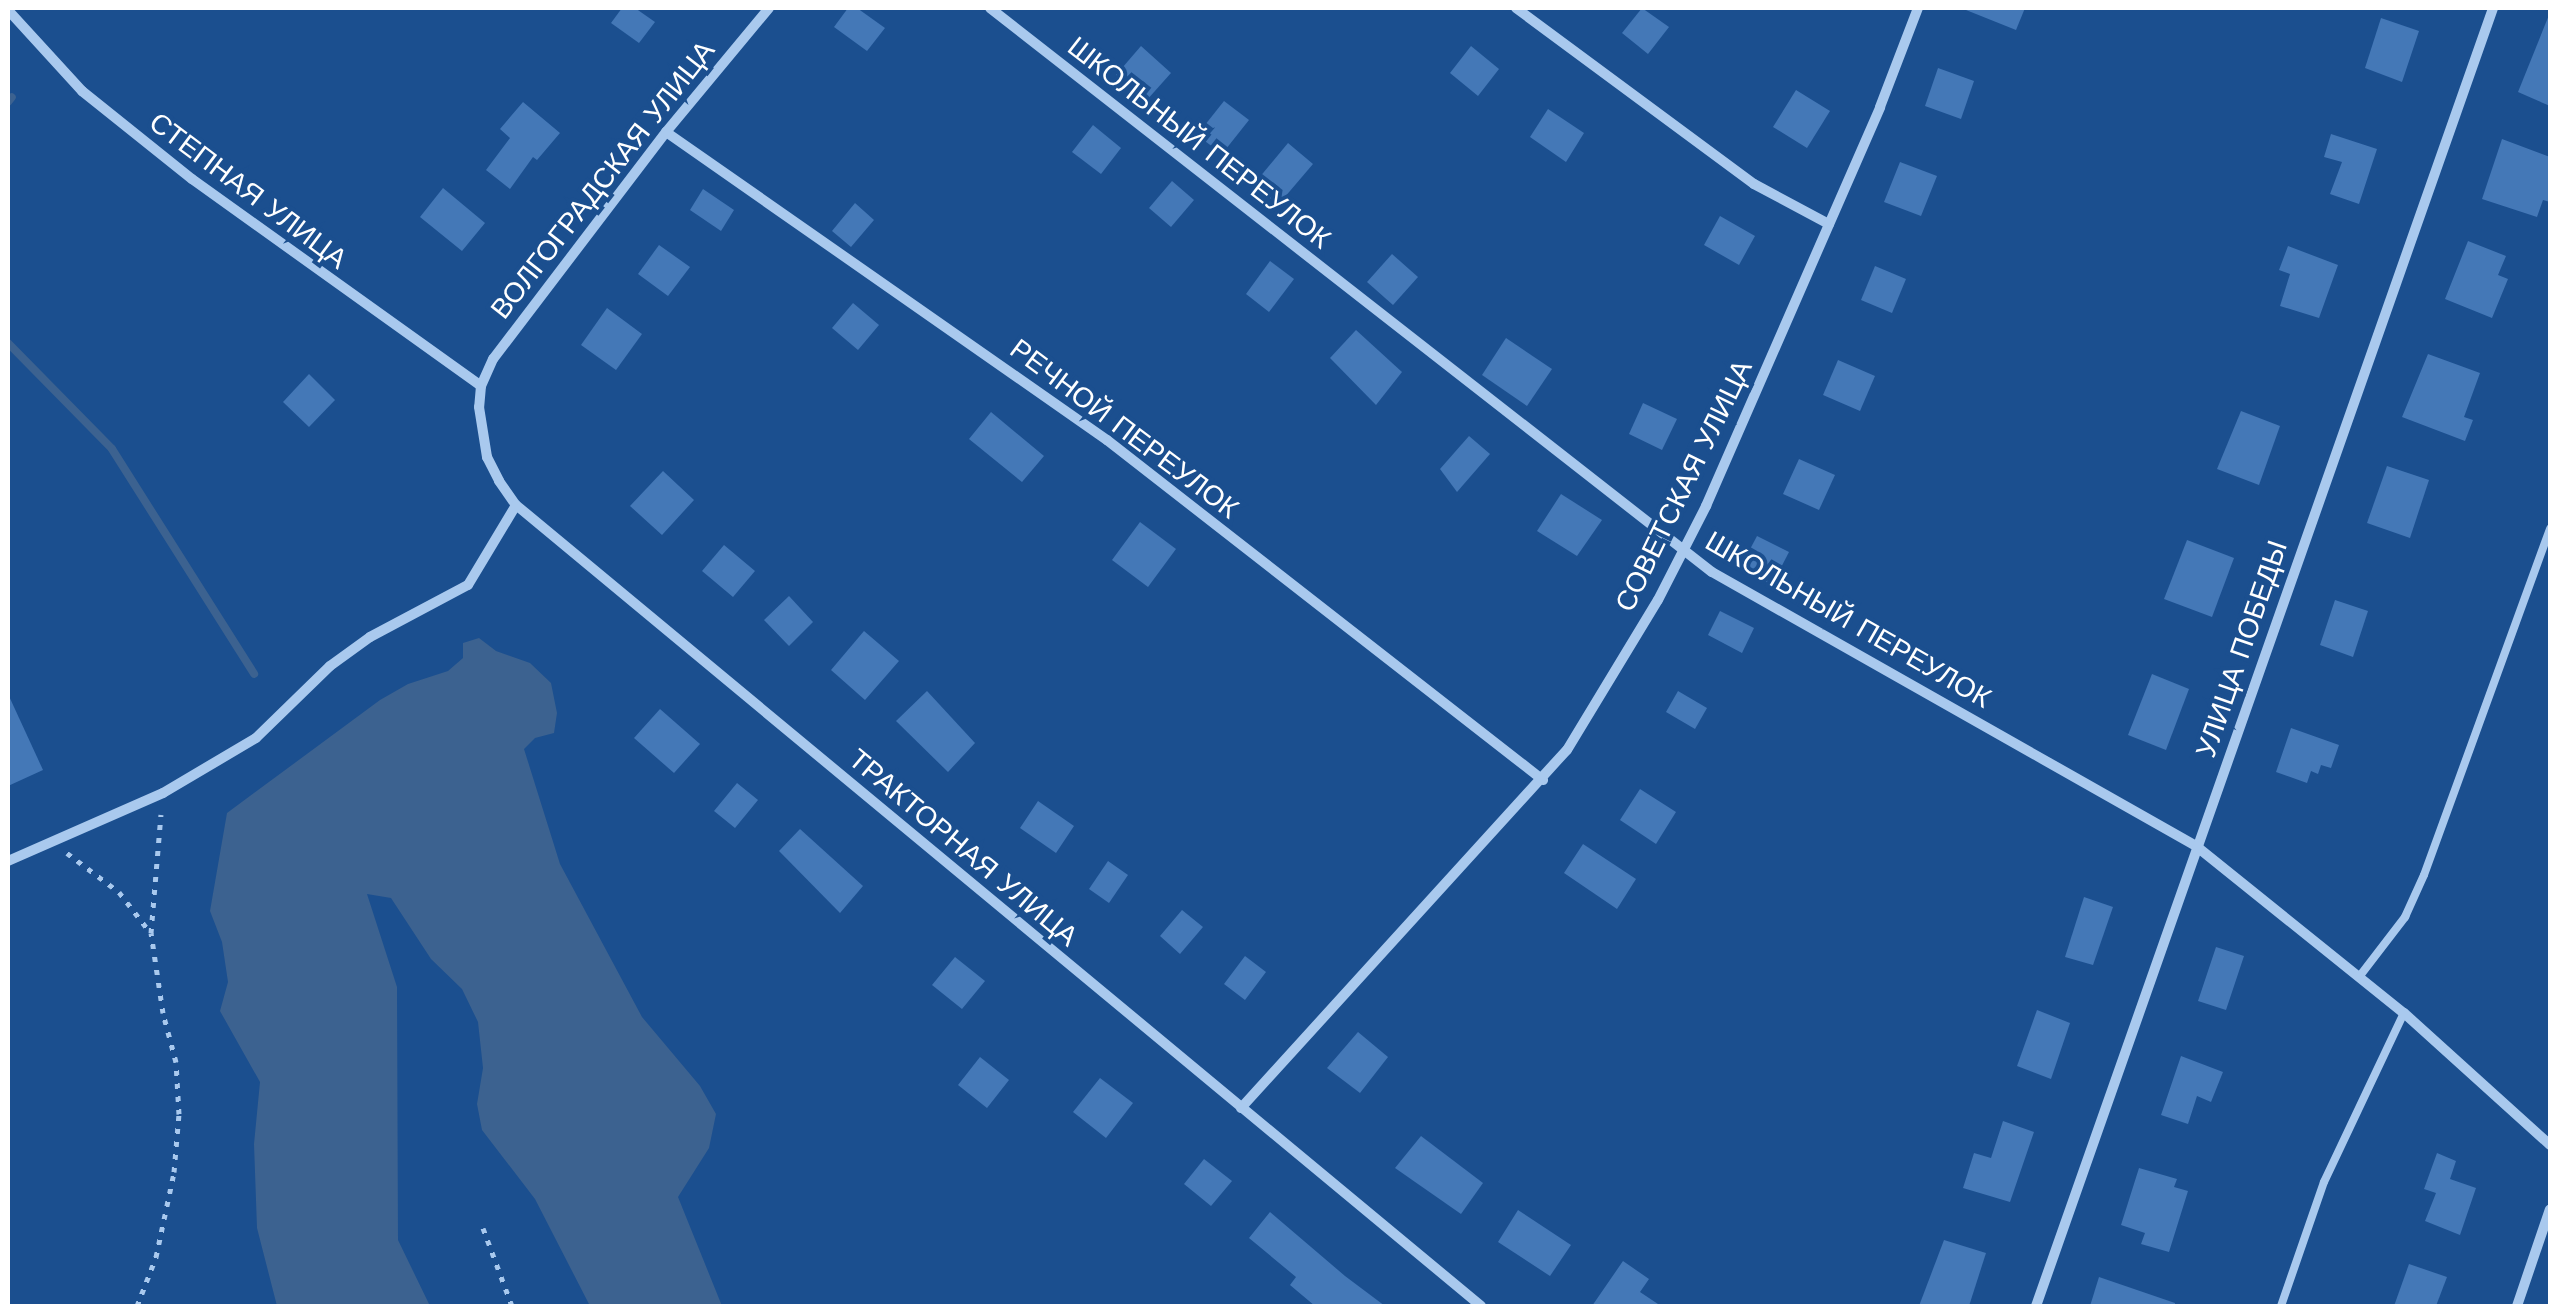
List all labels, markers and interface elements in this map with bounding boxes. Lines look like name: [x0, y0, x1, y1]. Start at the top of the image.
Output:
street label: ШКОЛЬНЫЙ ПЕРЕУЛОК: [1061, 30, 1337, 256]
street label: ВОЛГОГРАДСКАЯ УЛИЦА: [484, 34, 722, 326]
street label: СТЕПНАЯ УЛИЦА: [143, 106, 353, 276]
street label: РЕЧНОЙ ПЕРЕУЛОК: [1003, 332, 1245, 526]
street label: СОВЕТСКАЯ УЛИЦА: [1609, 355, 1759, 617]
street label: ШКОЛЬНЫЙ ПЕРЕУЛОК: [1699, 524, 1997, 716]
street label: УЛИЦА ПОБЕДЫ: [2189, 536, 2295, 762]
street label: ТРАКТОРНАЯ УЛИЦА: [842, 742, 1084, 954]

